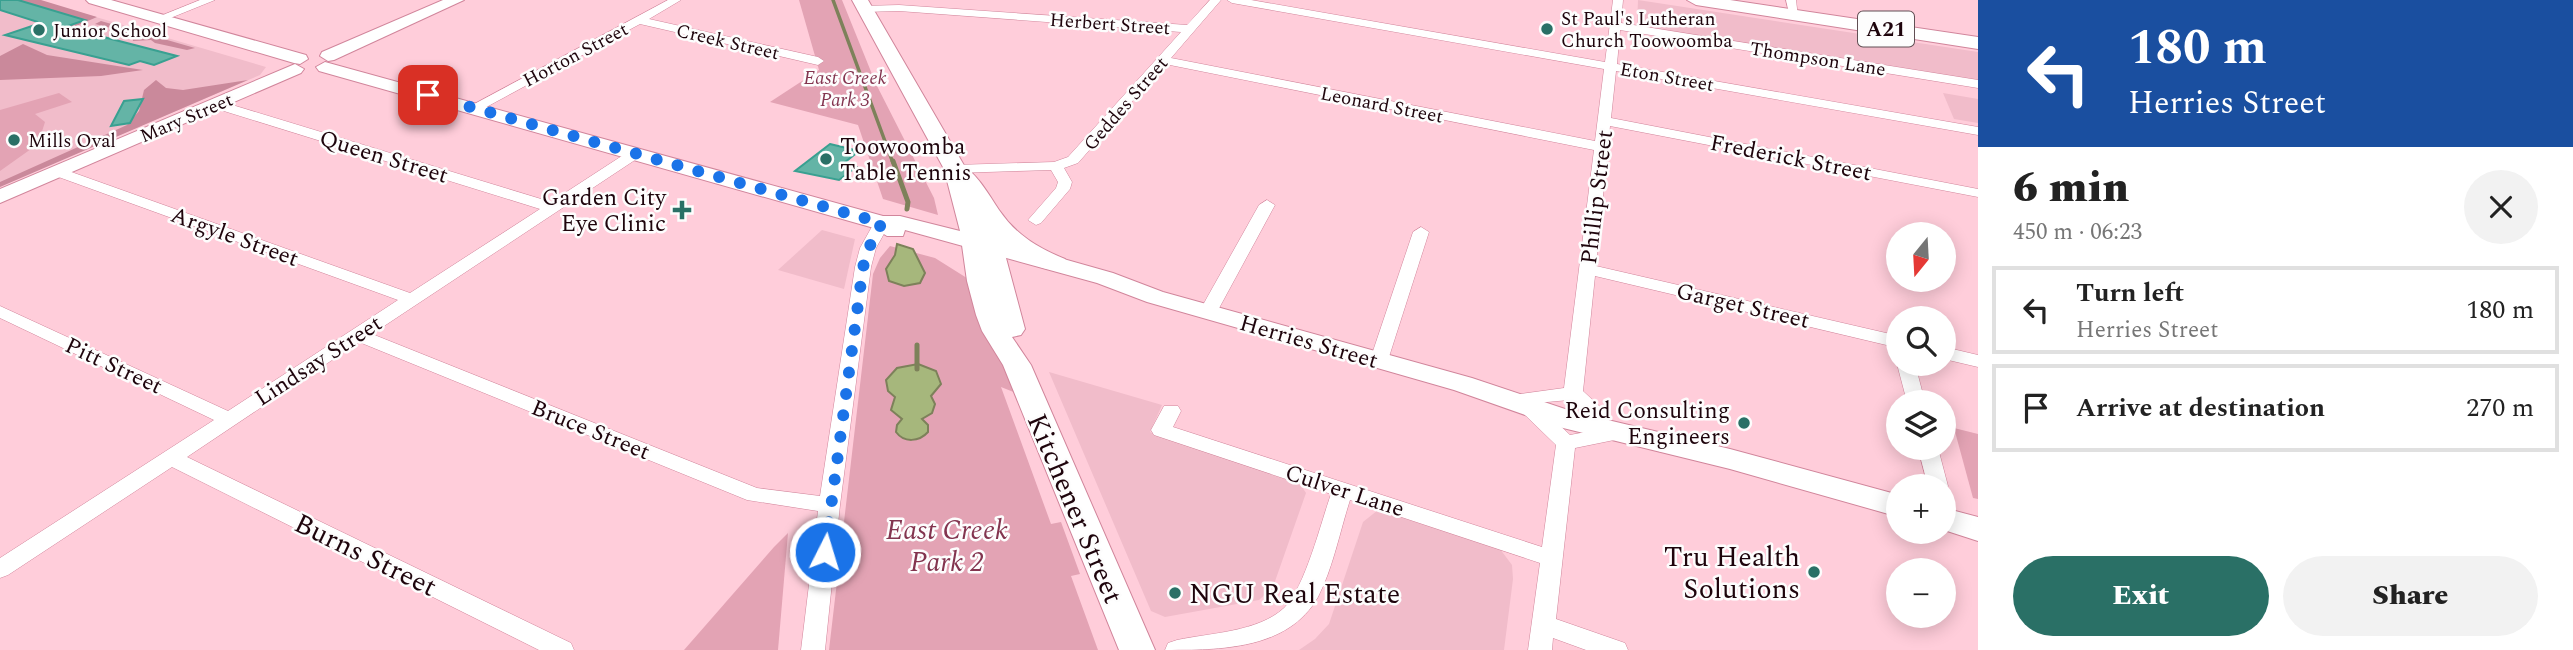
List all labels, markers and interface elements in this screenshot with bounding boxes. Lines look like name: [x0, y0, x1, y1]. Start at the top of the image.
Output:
place label: St Paul's Lutheran Church Toowoomba: [1561, 5, 1733, 56]
street label: Herbert Street: [1049, 6, 1171, 43]
text: 180 m: [2128, 11, 2267, 86]
road number: A21: [1858, 12, 1914, 46]
street label: Horton Street: [518, 15, 634, 95]
place label: Junior School: [53, 17, 167, 46]
street label: Creek Street: [673, 17, 782, 68]
marker: St Paul's Lutheran Church Toowoomba: [1539, 21, 1555, 37]
marker: Junior School: [31, 22, 47, 38]
icon: left: [2013, 28, 2104, 119]
street label: Thompson Lane: [1748, 34, 1888, 85]
street label: Geddes Street: [1077, 50, 1176, 158]
street label: Eton Street: [1617, 55, 1716, 100]
park label: East Creek Park 3: [803, 64, 887, 115]
pin: [398, 65, 458, 125]
icon: arrive: [409, 76, 447, 114]
street label: Leonard Street: [1318, 79, 1446, 132]
text: Herries Street: [2128, 79, 2326, 128]
street label: Mary Street: [135, 86, 238, 151]
street label: Queen Street: [315, 121, 452, 194]
street label: Frederick Street: [1707, 126, 1875, 191]
place label: Mills Oval: [28, 127, 116, 156]
street label: Phillip Street: [1572, 128, 1623, 266]
place label: Toowoomba Table Tennis: [840, 130, 972, 191]
marker: Mills Oval: [6, 132, 22, 148]
marker: Toowoomba Table Tennis: [818, 151, 834, 167]
text: 6 min: [2013, 157, 2129, 220]
button: close: [2464, 170, 2538, 244]
place label: Garden City Eye Clinic: [542, 181, 667, 242]
street label: Argyle Street: [166, 198, 303, 277]
marker: Garden City Eye Clinic: [672, 200, 692, 220]
text: 450 m · 06:23: [2013, 215, 2142, 250]
north arrow: [1886, 222, 1956, 292]
map controls: [1886, 222, 1956, 628]
text: Turn left: [2076, 273, 2184, 313]
street label: Garget Street: [1673, 274, 1813, 339]
text: 180 m: [2466, 290, 2534, 330]
icon: left: [2017, 291, 2055, 329]
street label: Herries Street: [1235, 306, 1382, 379]
button: search: [1886, 306, 1956, 376]
street label: Lindsay Street: [248, 307, 390, 416]
text: Herries Street: [2076, 313, 2218, 348]
street label: Pitt Street: [59, 328, 168, 404]
text: Arrive at destination: [2076, 388, 2325, 428]
text: 270 m: [2466, 388, 2534, 428]
icon: arrive: [2017, 389, 2055, 427]
button: layers: [1886, 390, 1956, 460]
street label: Bruce Street: [526, 391, 655, 470]
place label: Reid Consulting Engineers: [1565, 394, 1730, 455]
street label: Kitchener Street: [1015, 407, 1134, 611]
marker: Reid Consulting Engineers: [1736, 415, 1752, 431]
street label: Culver Lane: [1280, 456, 1409, 527]
button: +: [1886, 474, 1956, 544]
street label: Burns Street: [287, 502, 444, 608]
park label: East Creek Park 2: [886, 509, 1008, 584]
position arrow: [788, 515, 862, 589]
place label: Tru Health Solutions: [1664, 536, 1800, 611]
button: Exit: [2013, 556, 2269, 636]
button: Share: [2283, 556, 2538, 636]
button: −: [1886, 558, 1956, 628]
marker: Tru Health Solutions: [1806, 564, 1822, 580]
place label: NGU Real Estate: [1189, 573, 1400, 616]
marker: NGU Real Estate: [1167, 585, 1183, 601]

